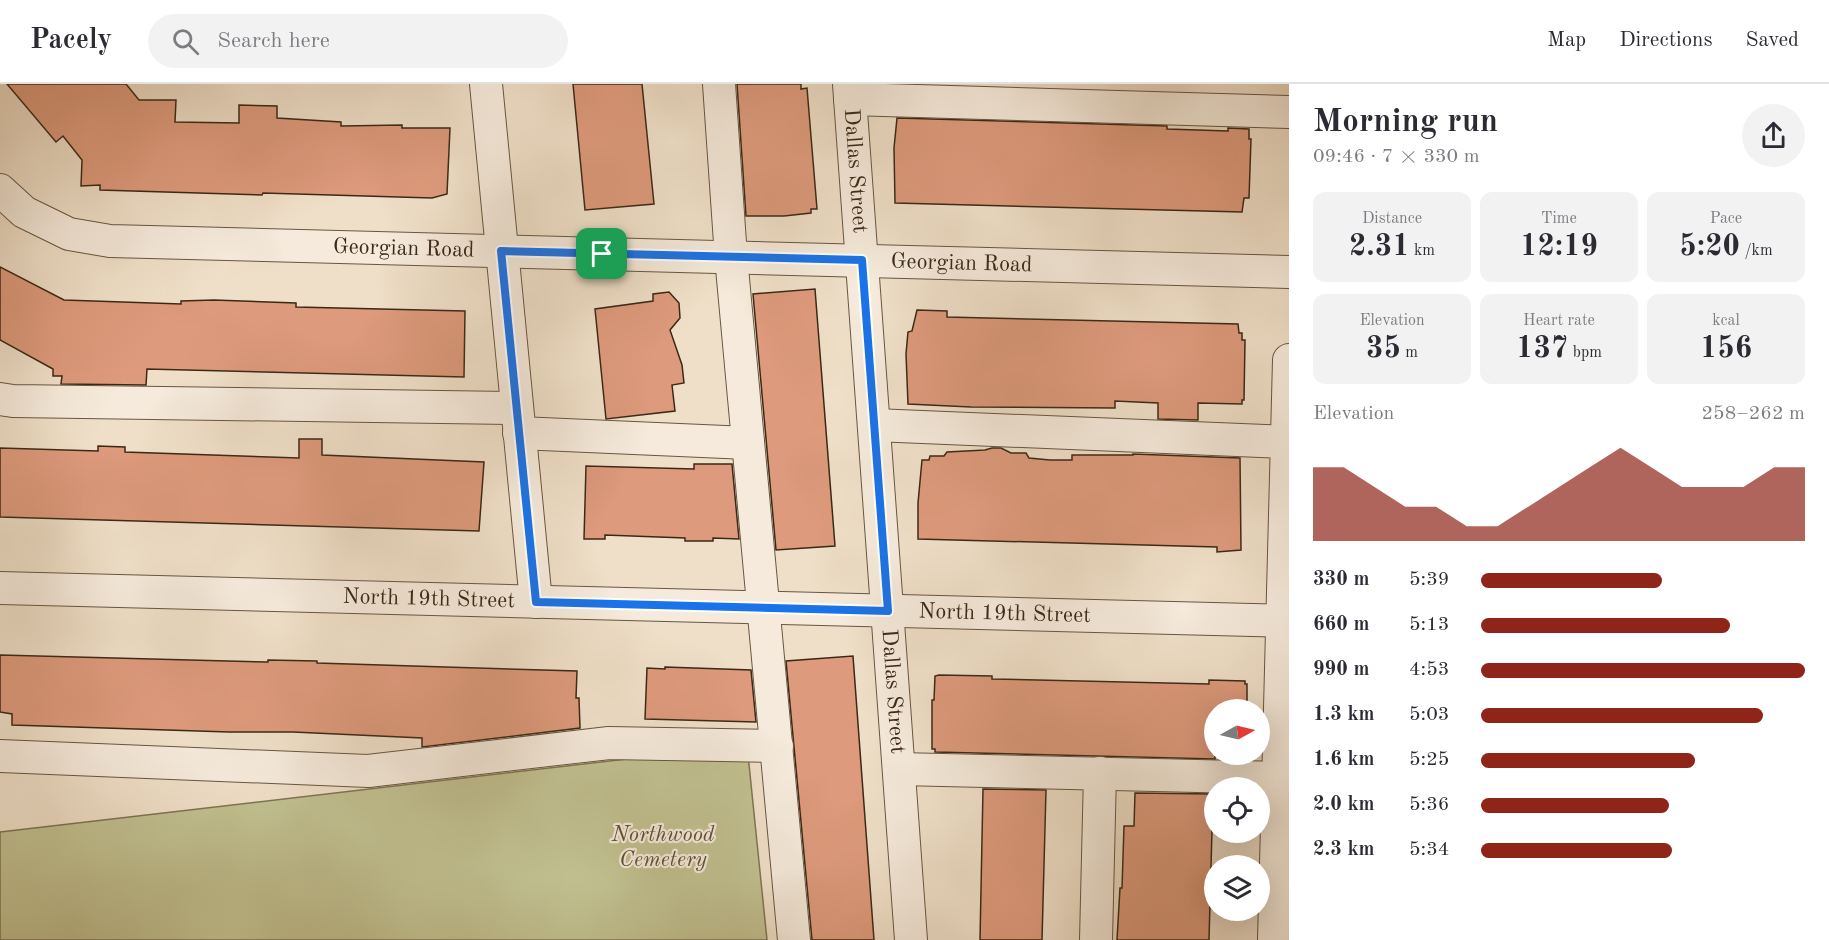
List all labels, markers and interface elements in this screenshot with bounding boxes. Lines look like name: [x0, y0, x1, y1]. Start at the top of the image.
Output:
search box: [148, 14, 568, 68]
icon: search: [169, 25, 202, 58]
text: Pacely: [30, 27, 112, 55]
text: Search here: [217, 30, 330, 52]
text: Map: [1547, 30, 1586, 51]
text: Directions: [1619, 30, 1713, 51]
text: Saved: [1746, 30, 1799, 51]
button: share: [1742, 104, 1805, 167]
text: Morning run: [1313, 106, 1498, 139]
street label: Dallas Street: [840, 108, 871, 234]
text: 09:46 · 7 × 330 m: [1313, 147, 1480, 167]
text: Distance: [1362, 211, 1422, 227]
text: Time: [1541, 211, 1577, 227]
text: Pace: [1710, 211, 1742, 227]
pin: [576, 228, 627, 279]
text: 2.31: [1349, 232, 1410, 262]
text: 12:19: [1520, 232, 1598, 262]
text: 5:20: [1679, 232, 1740, 262]
street label: Georgian Road: [333, 236, 475, 262]
icon: arrive: [585, 237, 618, 270]
text: km: [1410, 243, 1435, 259]
text: /km: [1740, 243, 1773, 259]
street label: Georgian Road: [890, 251, 1033, 276]
text: Elevation: [1359, 313, 1425, 329]
text: Heart rate: [1523, 313, 1595, 329]
text: kcal: [1712, 313, 1740, 329]
text: 35: [1366, 334, 1401, 364]
text: 137: [1516, 334, 1568, 364]
text: 156: [1700, 334, 1752, 364]
text: m: [1401, 345, 1418, 361]
text: bpm: [1568, 345, 1602, 361]
text: Elevation: [1313, 404, 1394, 424]
text: 258–262 m: [1702, 404, 1805, 424]
text: 330 m: [1313, 570, 1369, 590]
text: 5:39: [1409, 570, 1449, 590]
street label: North 19th Street: [342, 586, 515, 612]
street label: North 19th Street: [918, 601, 1091, 627]
text: 660 m: [1313, 615, 1369, 635]
text: 5:13: [1409, 615, 1449, 635]
street label: Dallas Street: [878, 628, 908, 754]
text: 990 m: [1313, 660, 1369, 680]
text: 4:53: [1409, 660, 1449, 680]
north arrow: [1204, 699, 1270, 765]
map controls: [1204, 699, 1270, 921]
text: 1.3 km: [1313, 705, 1375, 725]
text: 5:03: [1409, 705, 1449, 725]
text: 1.6 km: [1313, 750, 1375, 770]
text: 5:25: [1409, 750, 1449, 770]
button: locate: [1204, 777, 1270, 843]
text: 2.0 km: [1313, 795, 1375, 815]
text: 5:36: [1409, 795, 1449, 815]
park label: Northwood Cemetery: [610, 824, 715, 871]
text: 2.3 km: [1313, 840, 1375, 860]
text: 5:34: [1409, 840, 1449, 860]
button: layers: [1204, 855, 1270, 921]

